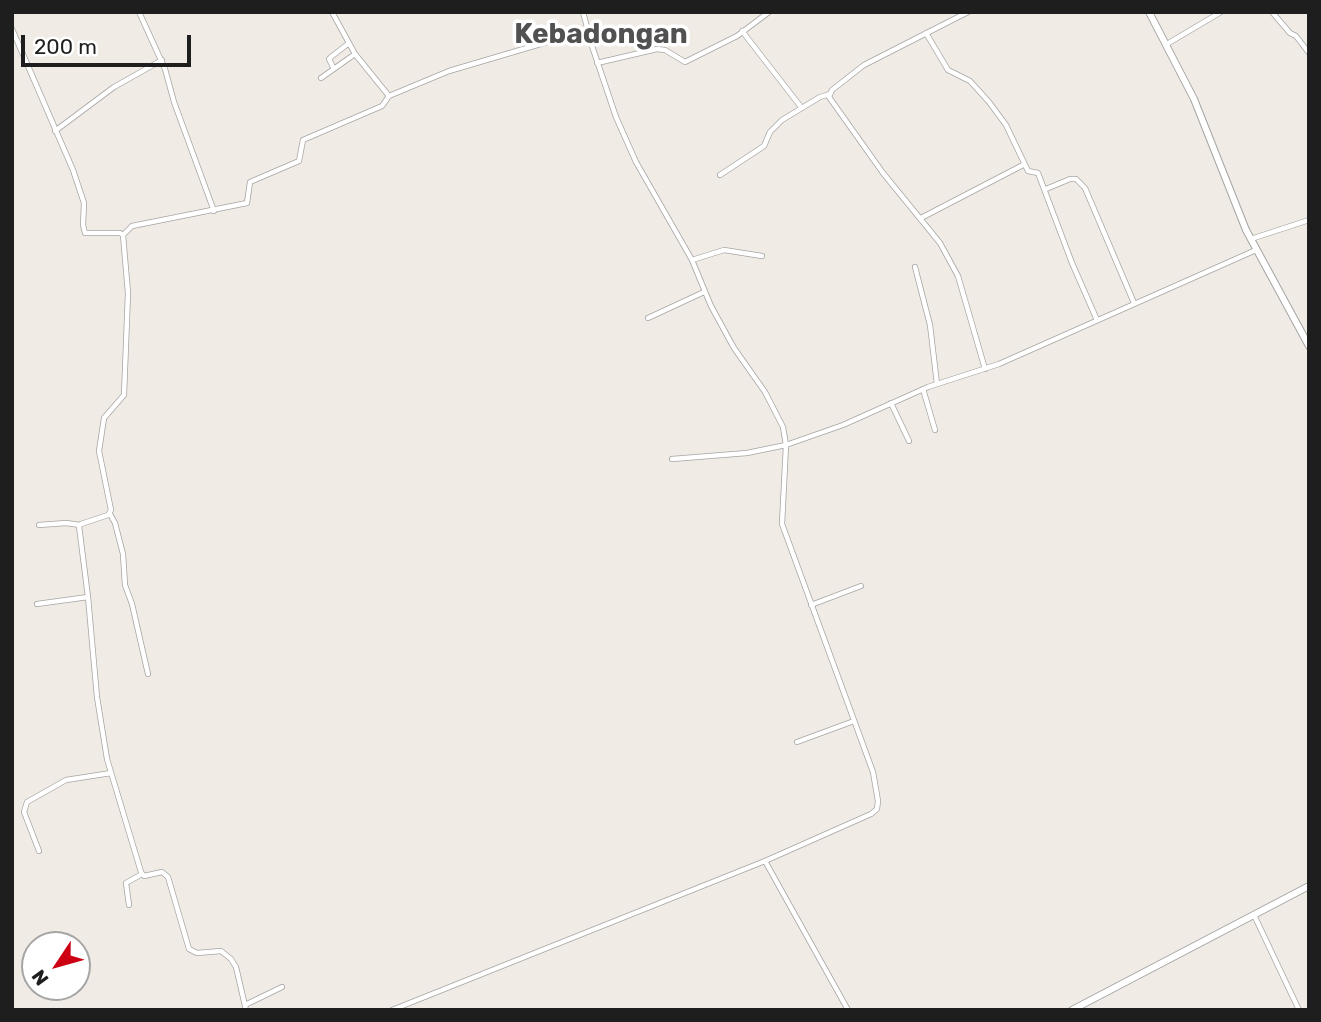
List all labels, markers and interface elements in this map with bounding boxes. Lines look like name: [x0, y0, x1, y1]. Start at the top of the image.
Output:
district label: Kebadongan: [514, 18, 688, 52]
scale bar: [24, 21, 194, 65]
text: 200 m: [34, 34, 97, 59]
north arrow: [21, 931, 91, 1001]
text: N: [27, 965, 54, 990]

